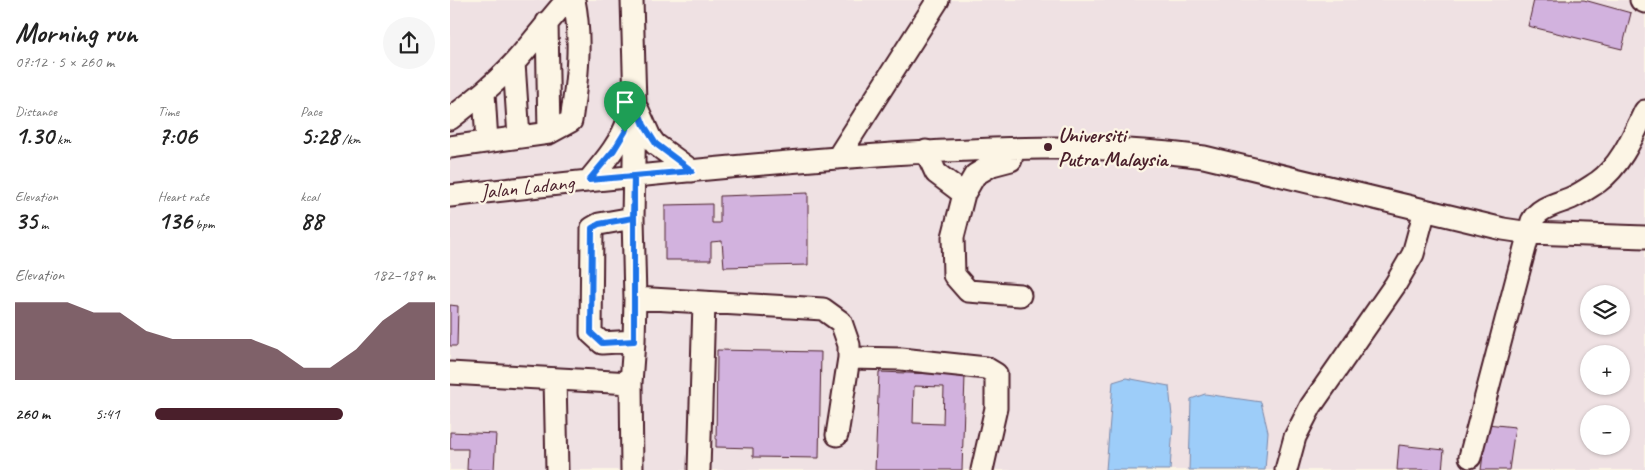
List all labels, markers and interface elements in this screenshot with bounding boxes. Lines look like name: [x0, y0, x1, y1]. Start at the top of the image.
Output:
text: Morning run: [15, 15, 137, 50]
button: share: [383, 17, 435, 69]
text: 07:12 · 5 × 260 m: [15, 52, 114, 72]
pin: [604, 81, 646, 132]
icon: arrive: [611, 88, 639, 116]
text: Distance: [15, 103, 57, 120]
text: Time: [158, 103, 179, 120]
text: Pace: [300, 103, 322, 120]
text: 1.30: [15, 120, 54, 152]
text: 7:06: [158, 120, 197, 152]
text: 5:28: [300, 120, 339, 152]
place label: Universiti Putra Malaysia: [1058, 122, 1170, 172]
text: km: [54, 131, 71, 148]
text: /km: [339, 131, 360, 148]
marker: Universiti Putra Malaysia: [1042, 141, 1054, 153]
street label: Jalan Ladang: [478, 169, 577, 205]
text: Elevation: [15, 188, 58, 205]
text: Heart rate: [158, 188, 209, 205]
text: kcal: [300, 188, 319, 205]
text: 35: [15, 205, 37, 237]
text: 136: [158, 205, 192, 237]
text: 88: [300, 205, 323, 237]
text: m: [37, 216, 48, 233]
text: bpm: [192, 216, 215, 233]
text: Elevation: [15, 265, 64, 285]
text: 182–189 m: [372, 265, 435, 285]
map controls: [1580, 285, 1630, 455]
button: layers: [1580, 285, 1630, 335]
button: +: [1580, 345, 1630, 395]
text: 260 m: [15, 404, 50, 424]
text: 5:41: [95, 404, 120, 424]
button: −: [1580, 405, 1630, 455]

